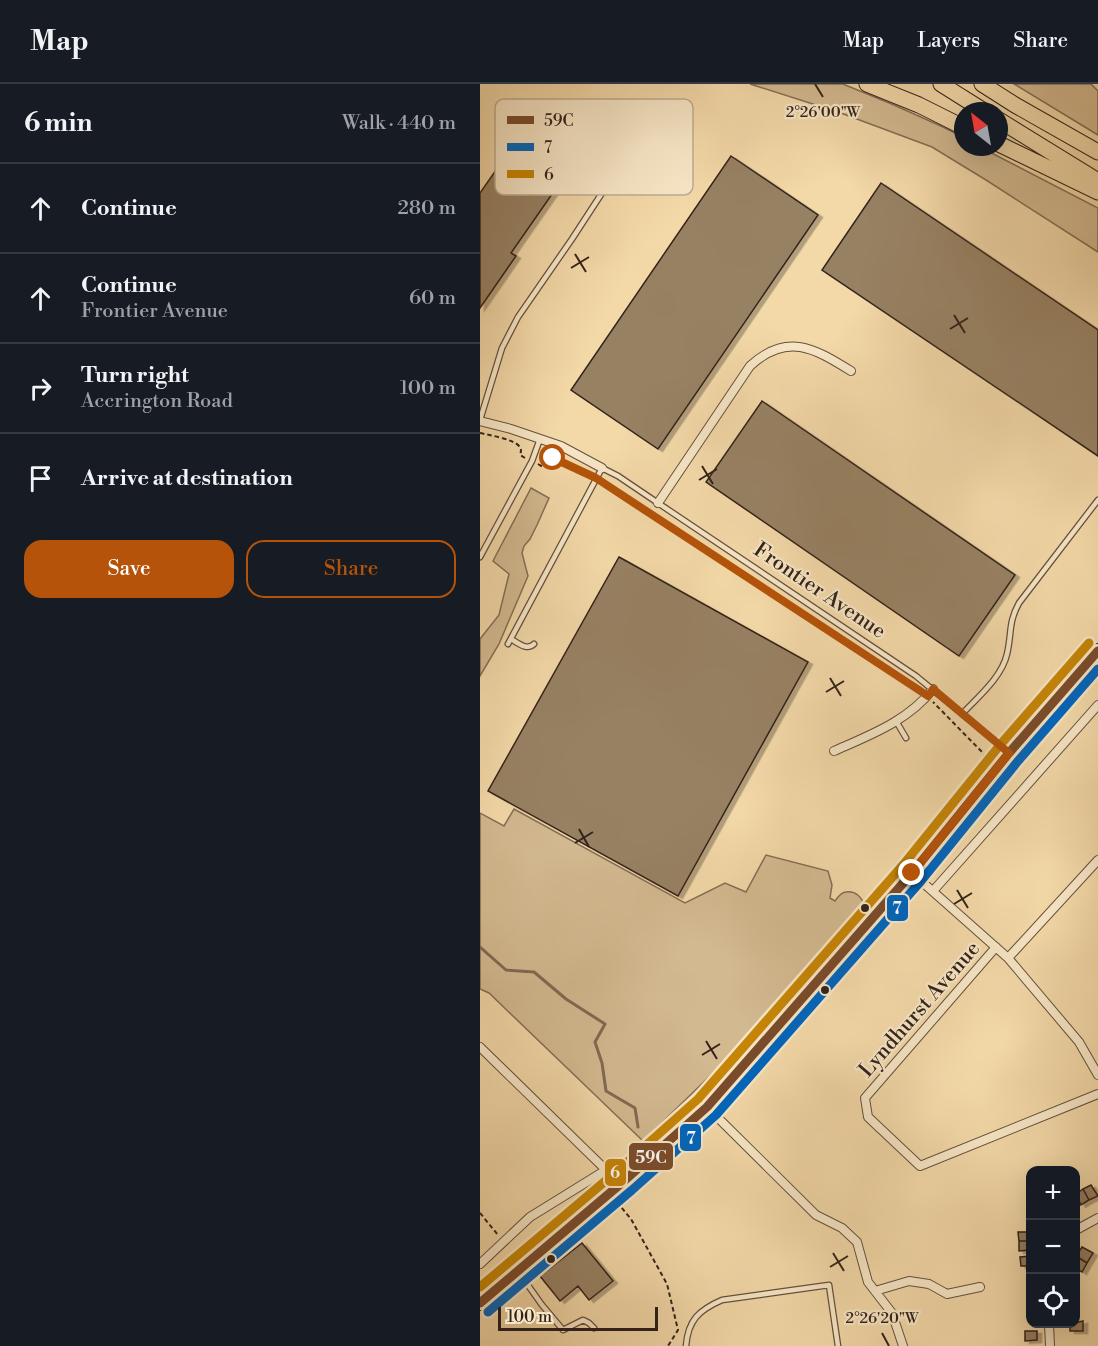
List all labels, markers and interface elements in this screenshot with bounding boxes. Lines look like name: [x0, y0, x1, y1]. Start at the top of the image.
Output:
text: Map: [30, 24, 89, 59]
text: Map: [843, 28, 884, 54]
text: Layers: [917, 28, 980, 54]
text: Share: [1013, 28, 1068, 54]
legend: [495, 99, 693, 195]
north arrow: [954, 102, 1008, 156]
text: 2°26'00"W: [786, 103, 861, 122]
text: 6 min: [24, 107, 92, 139]
text: Walk · 440 m: [342, 111, 456, 136]
text: 59C: [544, 111, 574, 131]
text: 7: [544, 138, 552, 158]
text: 6: [544, 165, 554, 185]
icon: ahead: [24, 192, 57, 225]
text: Continue: [81, 195, 177, 222]
text: 280 m: [397, 196, 456, 221]
text: Continue: [81, 272, 177, 299]
icon: ahead: [24, 282, 57, 315]
text: 60 m: [409, 286, 456, 311]
text: Frontier Avenue: [81, 299, 228, 324]
text: Turn right: [81, 362, 189, 389]
icon: right: [24, 372, 57, 405]
text: 100 m: [400, 376, 456, 401]
text: Accrington Road: [81, 389, 233, 414]
route start: [539, 444, 565, 470]
icon: arrive: [24, 462, 57, 495]
text: Arrive at destination: [81, 465, 293, 492]
street label: Frontier Avenue: [748, 537, 891, 645]
button: Save: [24, 540, 234, 598]
button: Share: [246, 540, 456, 598]
route end: [898, 859, 924, 885]
line badge: 7: [886, 894, 909, 922]
text: 7: [892, 899, 902, 919]
unlabelled marker: [859, 902, 871, 914]
street label: Lyndhurst Avenue: [854, 936, 986, 1083]
unlabelled marker: [819, 984, 831, 996]
line badge: 7: [679, 1123, 702, 1152]
text: 7: [686, 1129, 696, 1149]
line badge: 59C: [628, 1142, 674, 1171]
text: 59C: [635, 1148, 667, 1168]
line badge: 6: [604, 1158, 627, 1187]
text: 6: [610, 1163, 620, 1183]
map controls: [1026, 1166, 1080, 1328]
button: +: [1026, 1166, 1080, 1220]
button: −: [1026, 1220, 1080, 1274]
unlabelled marker: [545, 1253, 557, 1265]
button: locate: [1026, 1274, 1080, 1328]
scale bar: [498, 1304, 658, 1332]
text: 100 m: [507, 1307, 552, 1327]
text: 2°26'20"W: [845, 1309, 919, 1328]

